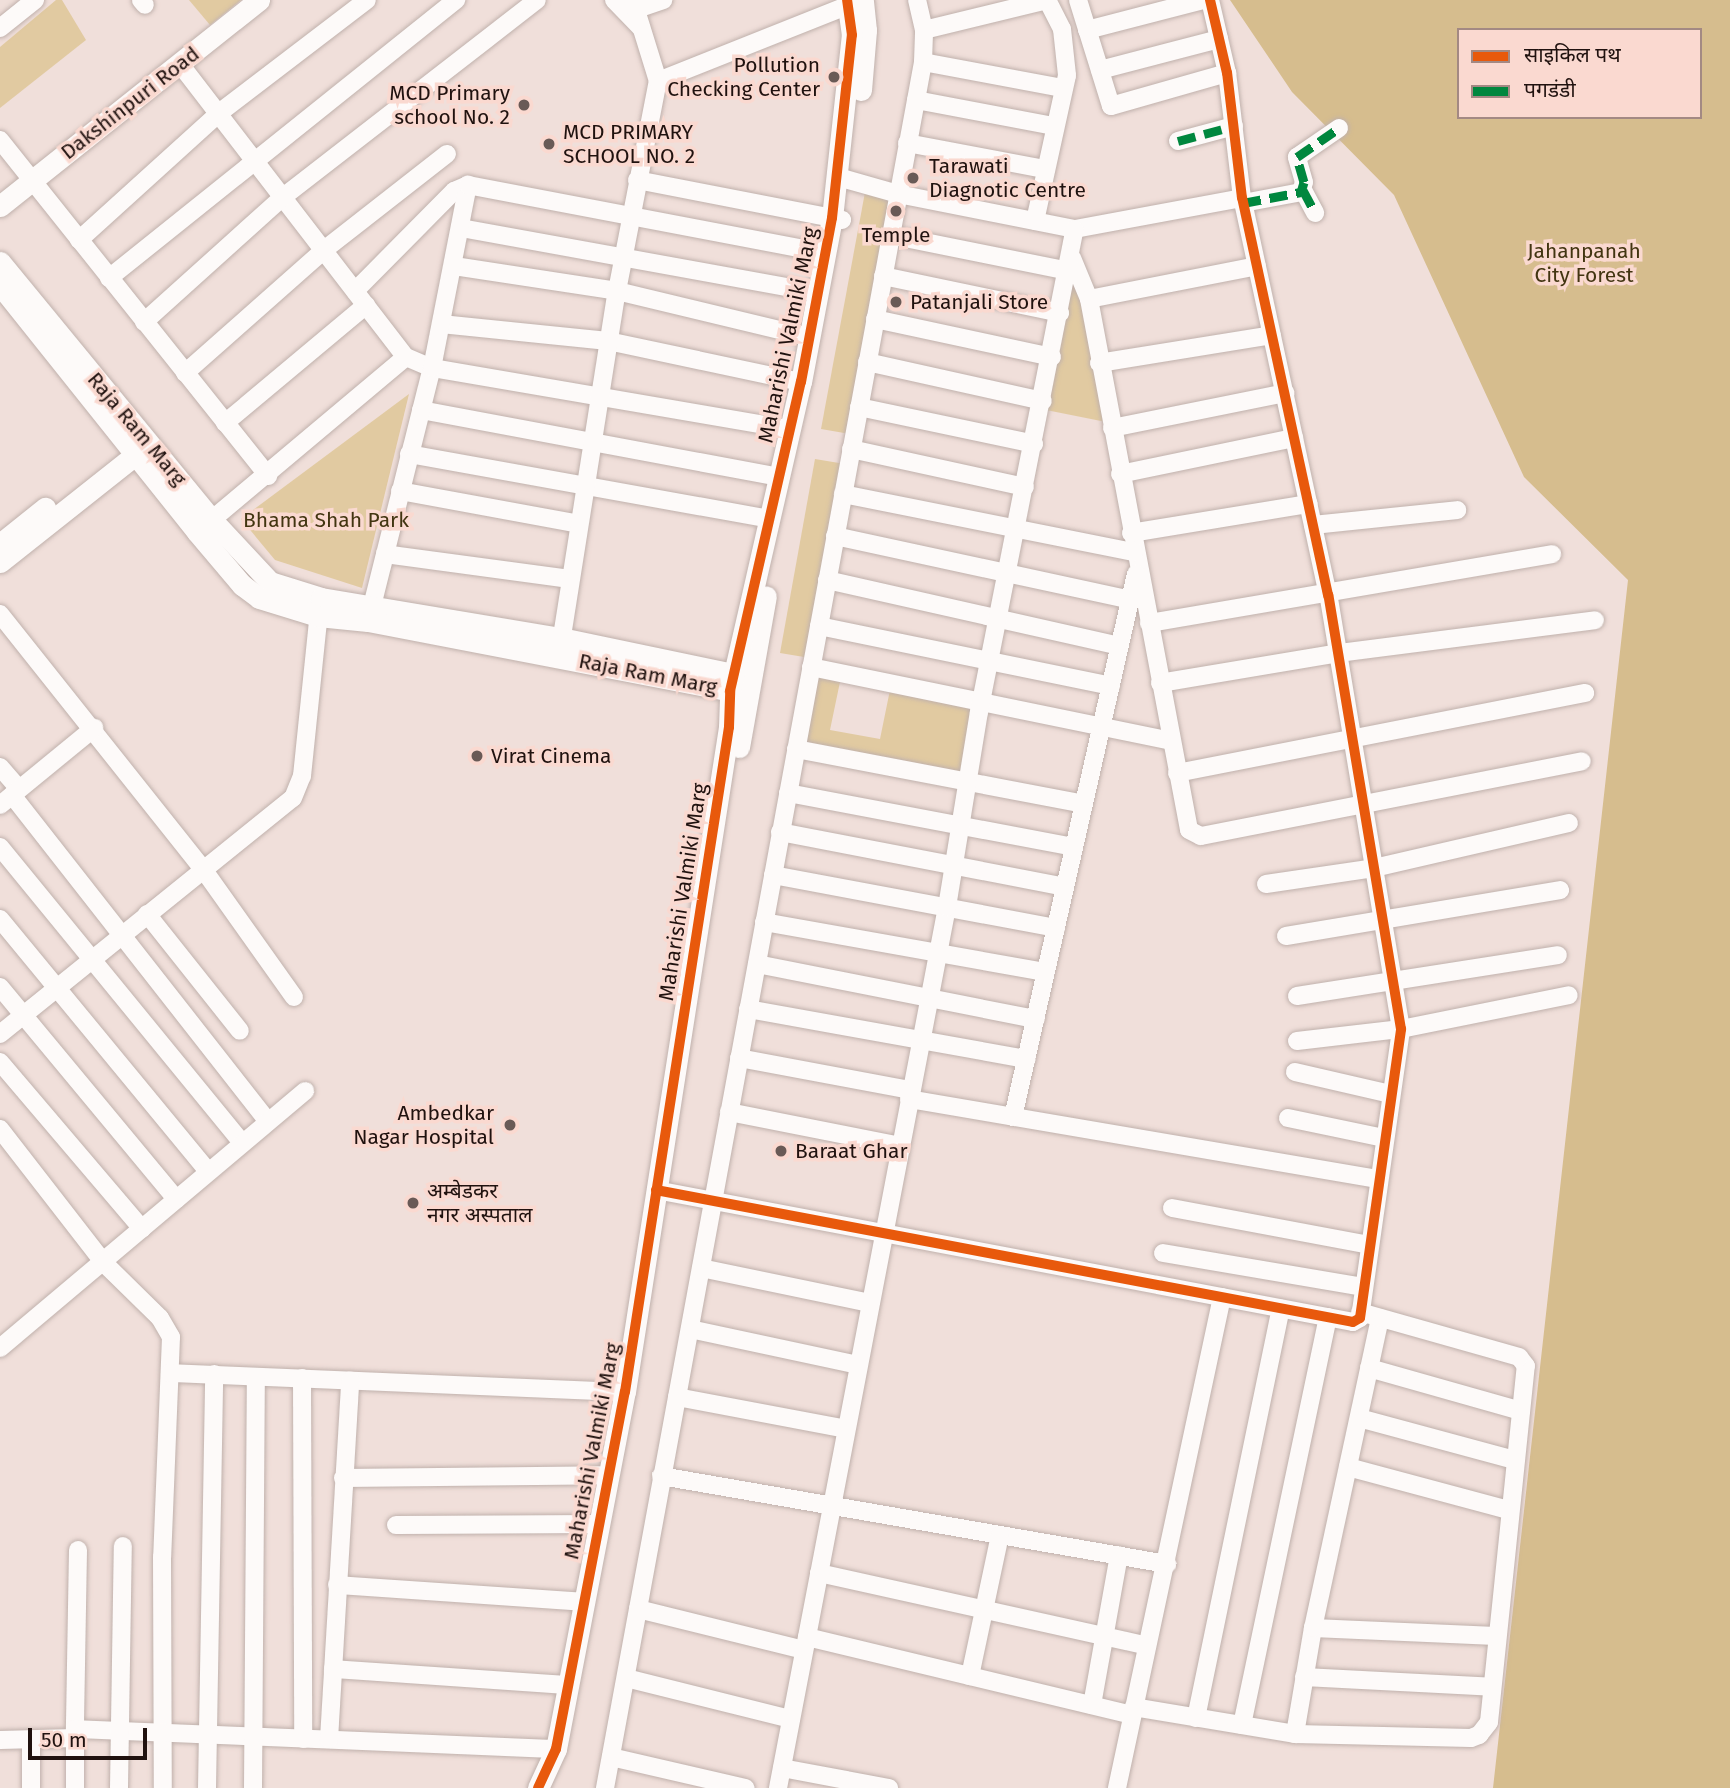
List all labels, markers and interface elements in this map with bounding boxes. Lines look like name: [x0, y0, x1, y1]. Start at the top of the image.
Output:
legend: [1457, 28, 1702, 119]
street label: Dakshinpuri Road: [56, 41, 204, 165]
text: साइकिल पथ: [1524, 42, 1621, 68]
place label: Pollution Checking Center: [667, 52, 820, 102]
marker: Pollution Checking Center: [826, 69, 842, 85]
text: पगडंडी: [1524, 77, 1576, 103]
place label: MCD Primary school No. 2: [389, 80, 510, 130]
marker: MCD Primary school No. 2: [516, 97, 532, 113]
place label: MCD PRIMARY SCHOOL NO. 2: [563, 119, 695, 169]
marker: MCD PRIMARY SCHOOL NO. 2: [541, 136, 557, 152]
place label: Tarawati Diagnotic Centre: [929, 153, 1086, 203]
marker: Tarawati Diagnotic Centre: [903, 168, 923, 188]
marker: Temple: [888, 203, 904, 219]
place label: Temple: [861, 222, 931, 248]
street label: Maharishi Valmiki Marg: [753, 225, 823, 445]
park label: Jahanpanah City Forest: [1527, 238, 1641, 288]
place label: Patanjali Store: [910, 289, 1048, 315]
marker: Patanjali Store: [888, 294, 904, 310]
street label: Raja Ram Marg: [82, 367, 192, 491]
park label: Bhama Shah Park: [243, 507, 409, 533]
street label: Raja Ram Marg: [577, 648, 719, 700]
place label: Virat Cinema: [491, 743, 611, 769]
marker: Virat Cinema: [469, 748, 485, 764]
street label: Maharishi Valmiki Marg: [653, 781, 713, 1003]
place label: Ambedkar Nagar Hospital: [353, 1100, 494, 1150]
marker: Ambedkar Nagar Hospital: [500, 1115, 520, 1135]
place label: Baraat Ghar: [795, 1138, 908, 1164]
marker: Baraat Ghar: [773, 1143, 789, 1159]
place label: अम्बेडकर नगर अस्पताल: [427, 1178, 532, 1228]
marker: अम्बेडकर नगर अस्पताल: [405, 1195, 421, 1211]
street label: Maharishi Valmiki Marg: [559, 1341, 625, 1561]
scale bar: [32, 1714, 150, 1758]
text: 50 m: [41, 1727, 87, 1753]

